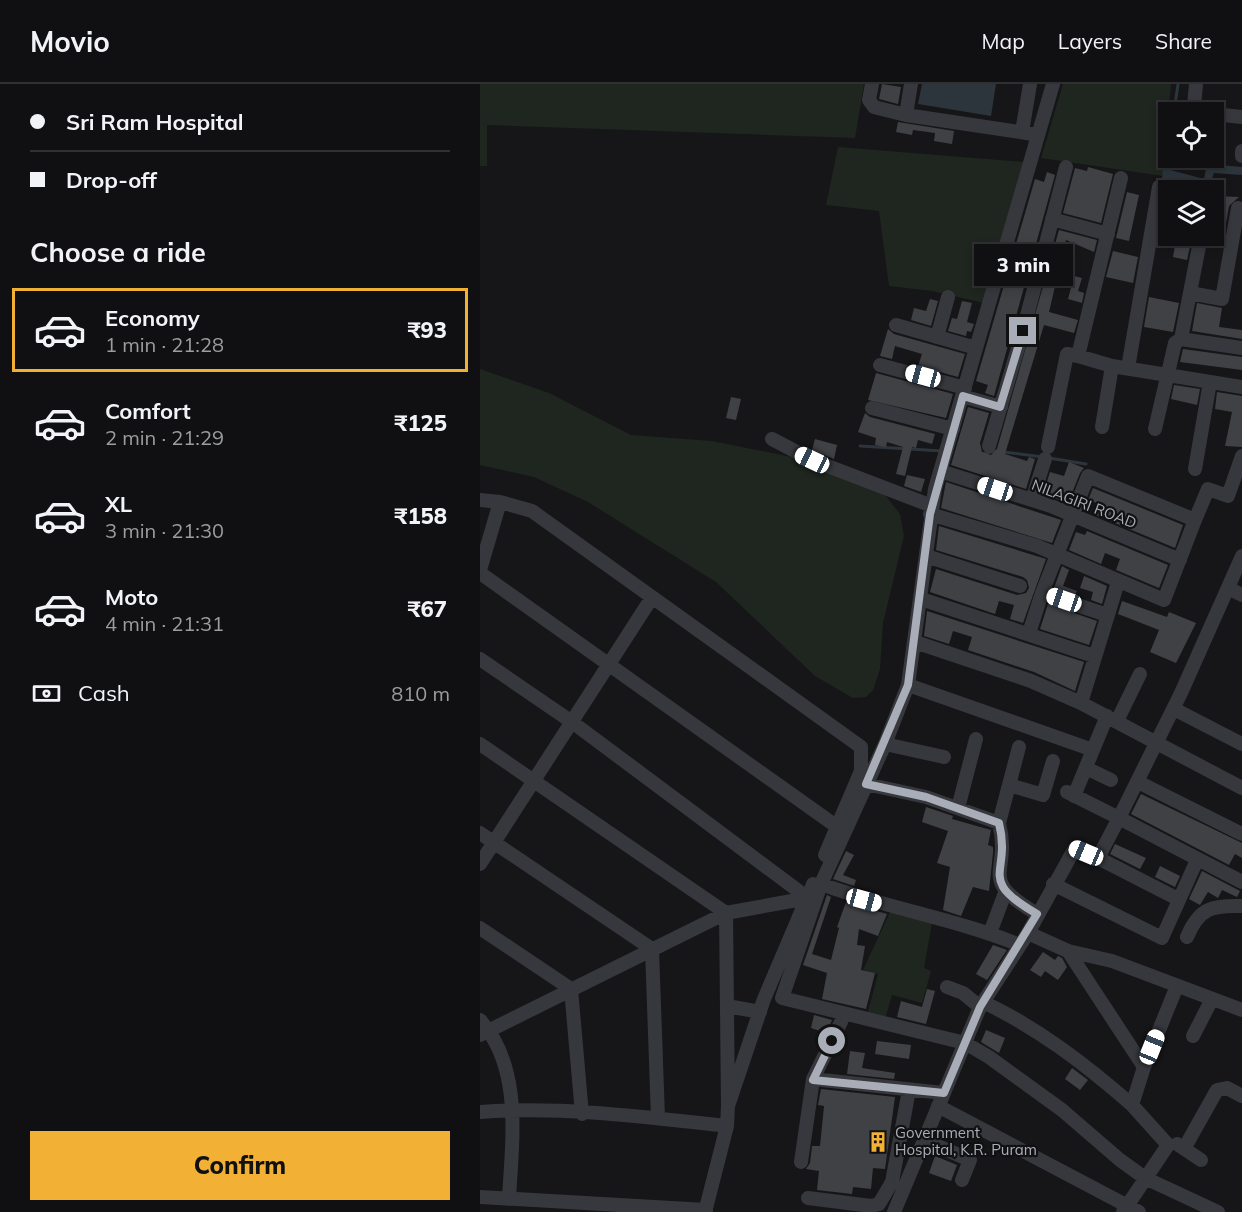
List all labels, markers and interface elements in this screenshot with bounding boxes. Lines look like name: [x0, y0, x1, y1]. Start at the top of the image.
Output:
text: Movio: [30, 24, 110, 59]
text: Map: [982, 28, 1025, 54]
text: Layers: [1058, 28, 1122, 54]
text: Share: [1155, 28, 1212, 54]
map controls: [1158, 102, 1224, 246]
button: locate: [1158, 102, 1224, 168]
text: Sri Ram Hospital: [66, 108, 244, 136]
text: Drop-off: [66, 166, 157, 194]
button: layers: [1158, 180, 1224, 246]
text: Choose a ride: [30, 235, 206, 269]
callout: 3 min: [974, 244, 1072, 286]
text: 3 min: [997, 252, 1050, 277]
icon: car: [33, 303, 87, 357]
text: Economy: [105, 304, 200, 332]
text: ₹93: [407, 316, 447, 344]
route end: [1009, 317, 1036, 344]
text: 1 min · 21:28: [105, 332, 224, 357]
car: [903, 363, 943, 389]
icon: car: [33, 396, 87, 450]
text: Comfort: [105, 397, 191, 425]
text: ₹125: [394, 409, 447, 437]
text: 2 min · 21:29: [105, 425, 224, 450]
car: [792, 444, 832, 476]
car: [975, 475, 1015, 503]
street label: NILAGIRI ROAD: [1029, 475, 1139, 532]
icon: car: [33, 489, 87, 543]
text: XL: [105, 490, 132, 518]
text: ₹158: [394, 502, 447, 530]
text: 3 min · 21:30: [105, 518, 224, 543]
icon: car: [33, 582, 87, 636]
text: Moto: [105, 583, 158, 611]
car: [1044, 586, 1084, 614]
text: ₹67: [407, 595, 447, 623]
text: 4 min · 21:31: [105, 611, 224, 636]
icon: cash: [30, 677, 63, 710]
text: Cash: [78, 679, 130, 707]
text: 810 m: [391, 681, 450, 706]
car: [1066, 838, 1106, 868]
car: [844, 887, 884, 913]
route start: [818, 1027, 845, 1054]
car: [1137, 1027, 1167, 1067]
place label: Government Hospital, K.R. Puram: [895, 1123, 1037, 1159]
building icon: Government Hospital, K.R. Puram: [866, 1130, 890, 1154]
button: Confirm: [30, 1131, 450, 1200]

